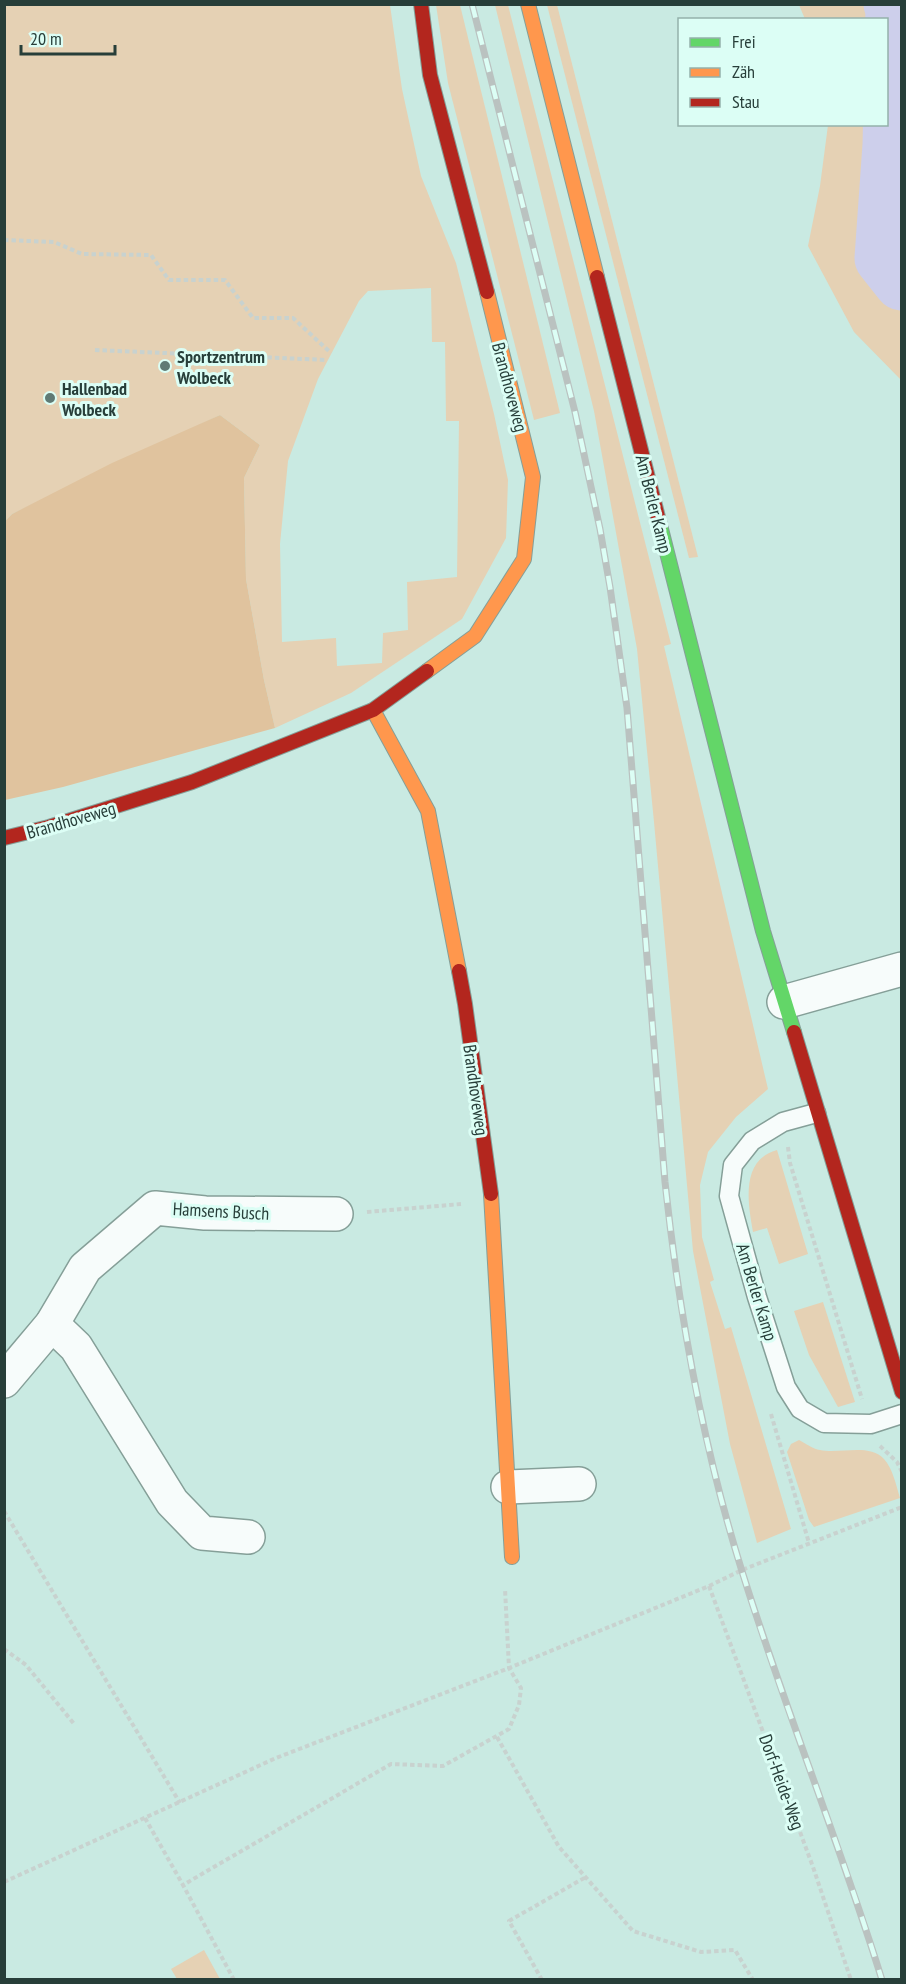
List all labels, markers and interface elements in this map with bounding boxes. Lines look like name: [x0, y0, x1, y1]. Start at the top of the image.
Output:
scale bar: [21, 18, 116, 56]
legend: [678, 18, 888, 126]
text: 20 m: [30, 27, 62, 50]
text: Frei: [732, 30, 756, 53]
text: Zäh: [732, 60, 755, 83]
text: Stau: [732, 90, 760, 113]
street label: Brandhoveweg: [487, 340, 533, 434]
place label: Sportzentrum Wolbeck: [176, 345, 265, 389]
marker: Sportzentrum Wolbeck: [158, 359, 172, 373]
place label: Hallenbad Wolbeck: [61, 377, 127, 421]
marker: Hallenbad Wolbeck: [43, 391, 57, 405]
street label: Am Berler Kamp: [631, 452, 677, 556]
street label: Brandhoveweg: [24, 796, 118, 844]
street label: Brandhoveweg: [458, 1043, 494, 1137]
street label: Hamsens Busch: [172, 1197, 270, 1225]
street label: Am Berler Kamp: [731, 1241, 783, 1344]
street label: Dorf-Heide-Weg: [754, 1731, 810, 1833]

